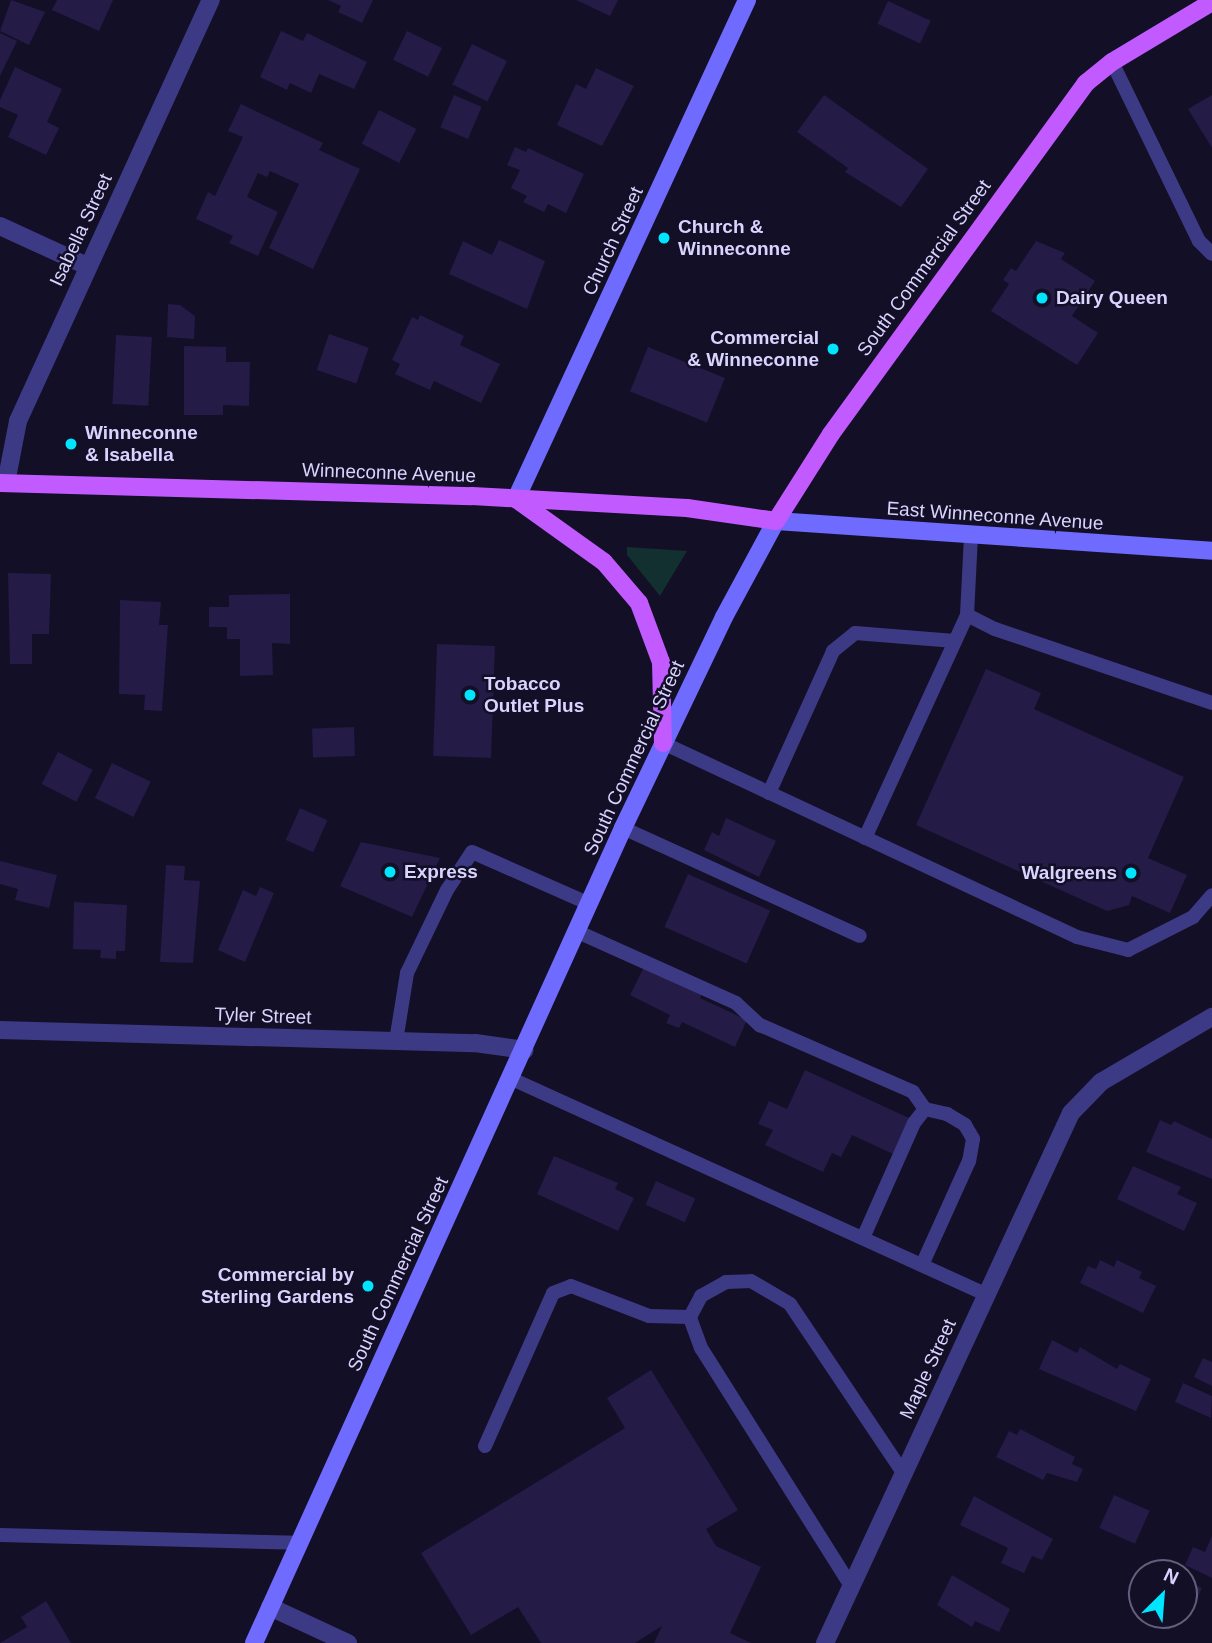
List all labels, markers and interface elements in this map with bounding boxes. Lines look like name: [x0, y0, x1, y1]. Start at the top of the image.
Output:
street label: Isabella Street: [45, 170, 117, 290]
street label: South Commercial Street: [852, 175, 996, 361]
street label: Church Street: [578, 183, 648, 299]
place label: Church & Winneconne: [678, 216, 791, 260]
marker: Church & Winneconne: [656, 230, 672, 246]
place label: Dairy Queen: [1056, 287, 1168, 309]
marker: Dairy Queen: [1034, 290, 1050, 306]
place label: Commercial & Winneconne: [687, 327, 819, 371]
marker: Commercial & Winneconne: [825, 341, 841, 357]
place label: Winneconne & Isabella: [85, 422, 198, 466]
marker: Winneconne & Isabella: [63, 436, 79, 452]
street label: Winneconne Avenue: [301, 459, 477, 487]
street label: East Winneconne Avenue: [885, 497, 1105, 535]
street label: South Commercial Street: [579, 657, 689, 859]
place label: Tobacco Outlet Plus: [484, 673, 584, 717]
marker: Tobacco Outlet Plus: [462, 687, 478, 703]
place label: Express: [404, 861, 478, 883]
place label: Walgreens: [1022, 862, 1117, 884]
marker: Express: [382, 864, 398, 880]
marker: Walgreens: [1123, 865, 1139, 881]
street label: Tyler Street: [214, 1003, 312, 1029]
street label: South Commercial Street: [343, 1173, 453, 1375]
place label: Commercial by Sterling Gardens: [201, 1264, 354, 1308]
marker: Commercial by Sterling Gardens: [360, 1278, 376, 1294]
street label: Maple Street: [895, 1315, 961, 1423]
north arrow: [1128, 1559, 1198, 1629]
text: N: [1161, 1564, 1182, 1589]

